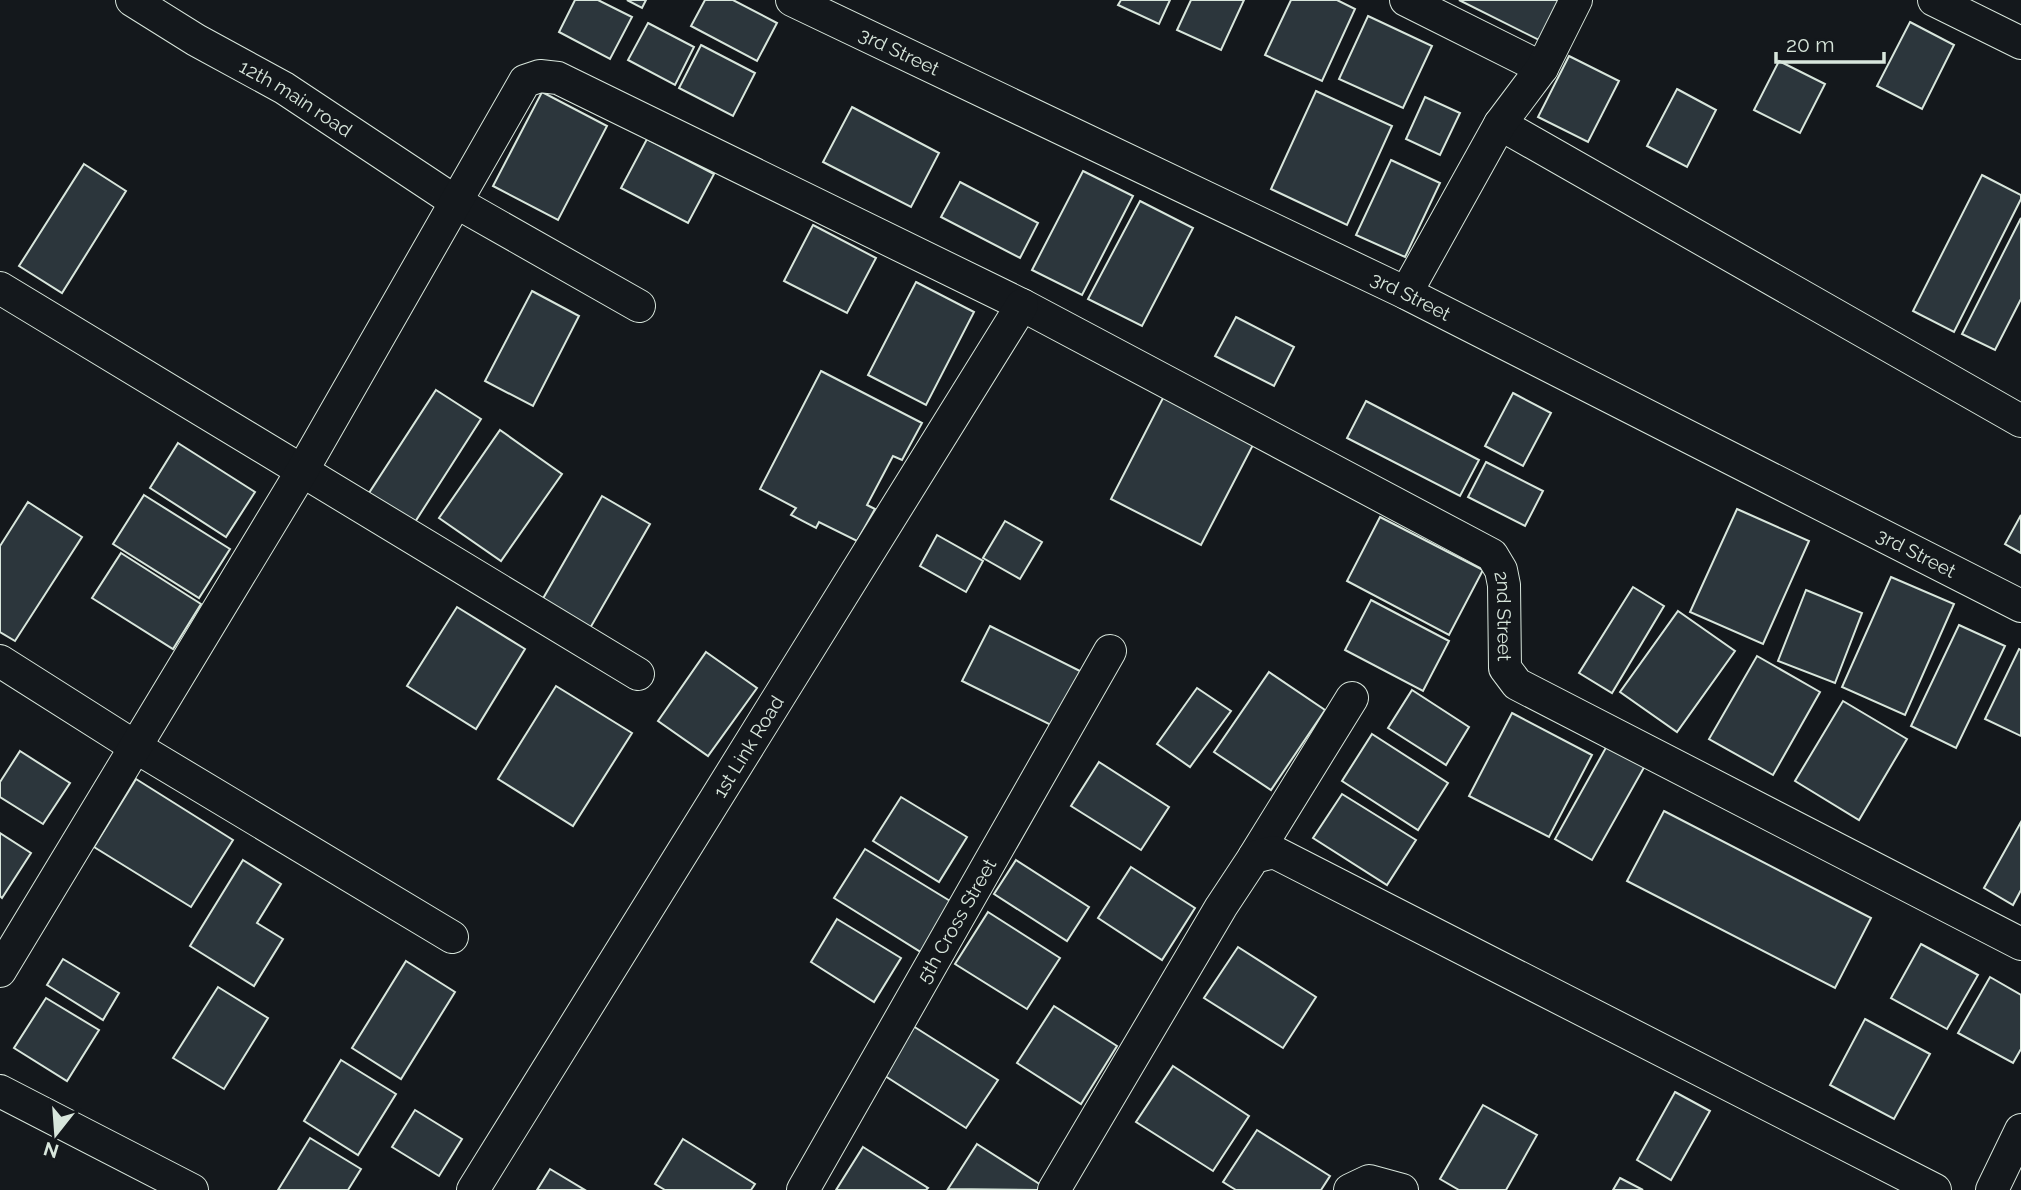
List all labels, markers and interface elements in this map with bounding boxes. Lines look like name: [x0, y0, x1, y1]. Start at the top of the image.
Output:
scale bar: [1776, 21, 1884, 65]
street label: 3rd Street: [856, 23, 944, 80]
text: 20 m: [1786, 32, 1834, 57]
street label: 12th main road: [236, 55, 356, 141]
street label: 3rd Street: [1368, 267, 1455, 325]
street label: 3rd Street: [1873, 523, 1960, 582]
street label: 2nd Street: [1490, 569, 1516, 662]
street label: 1st Link Road: [708, 692, 788, 801]
street label: 5th Cross Street: [912, 854, 1001, 987]
north arrow: [21, 1099, 91, 1169]
text: N: [41, 1138, 61, 1163]

